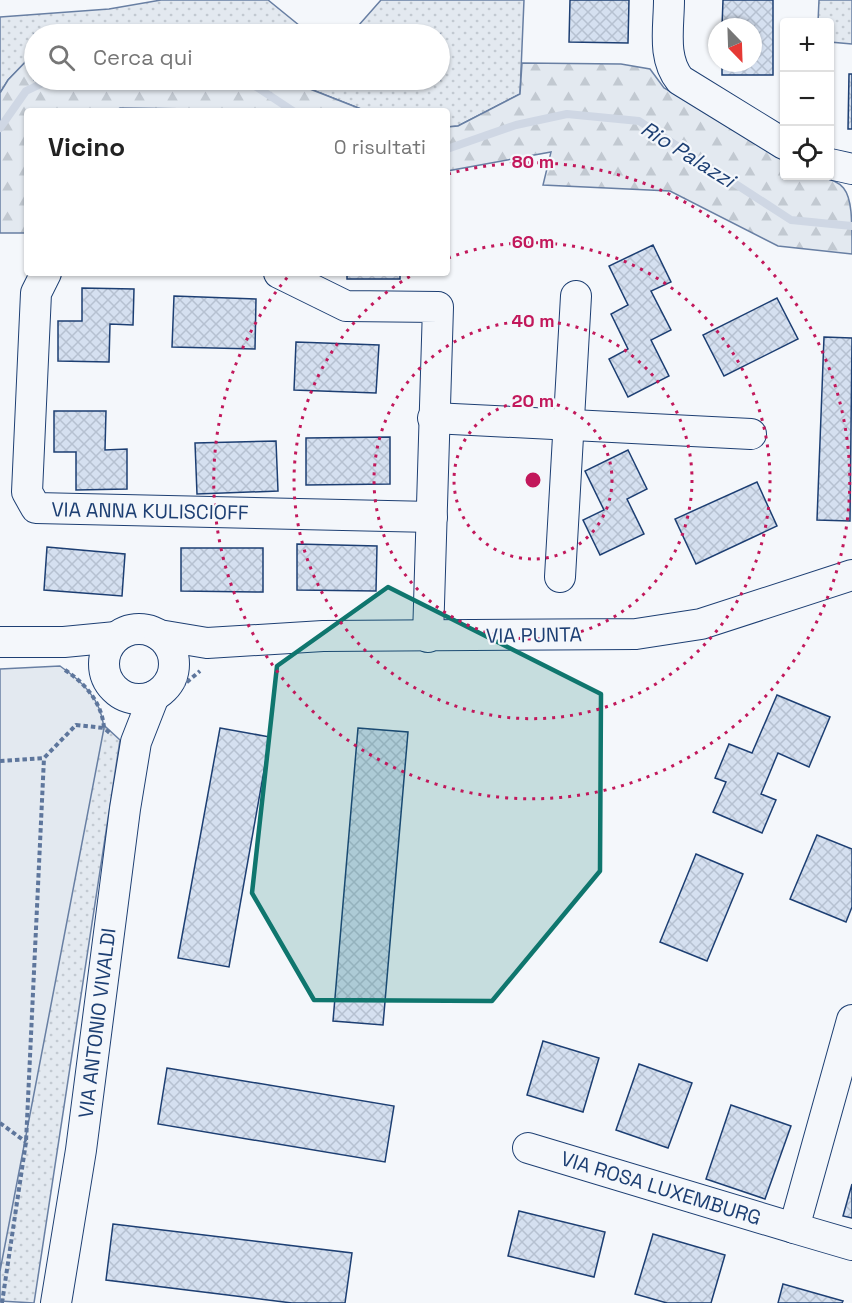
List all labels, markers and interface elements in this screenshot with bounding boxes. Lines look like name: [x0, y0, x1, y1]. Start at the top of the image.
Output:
north arrow: [708, 18, 762, 72]
map controls: [780, 18, 834, 180]
button: +: [780, 18, 834, 72]
search box: [24, 24, 450, 90]
icon: search: [45, 41, 78, 74]
text: Cerca qui: [93, 43, 193, 71]
button: −: [780, 72, 834, 126]
water label: Rio Palazzi: [636, 115, 742, 195]
button: locate: [780, 126, 834, 180]
text: Vicino: [48, 130, 125, 164]
text: 0 risultati: [334, 134, 426, 160]
text: 80 m: [512, 150, 554, 173]
text: 60 m: [512, 230, 554, 253]
text: 40 m: [511, 309, 555, 332]
text: 20 m: [512, 389, 554, 412]
centre of rings: [523, 470, 543, 490]
street label: VIA ANNA KULISCIOFF: [51, 496, 249, 526]
street label: VIA PUNTA: [486, 621, 583, 649]
street label: VIA ANTONIO VIVALDI: [72, 926, 122, 1120]
street label: VIA ROSA LUXEMBURG: [558, 1145, 764, 1231]

